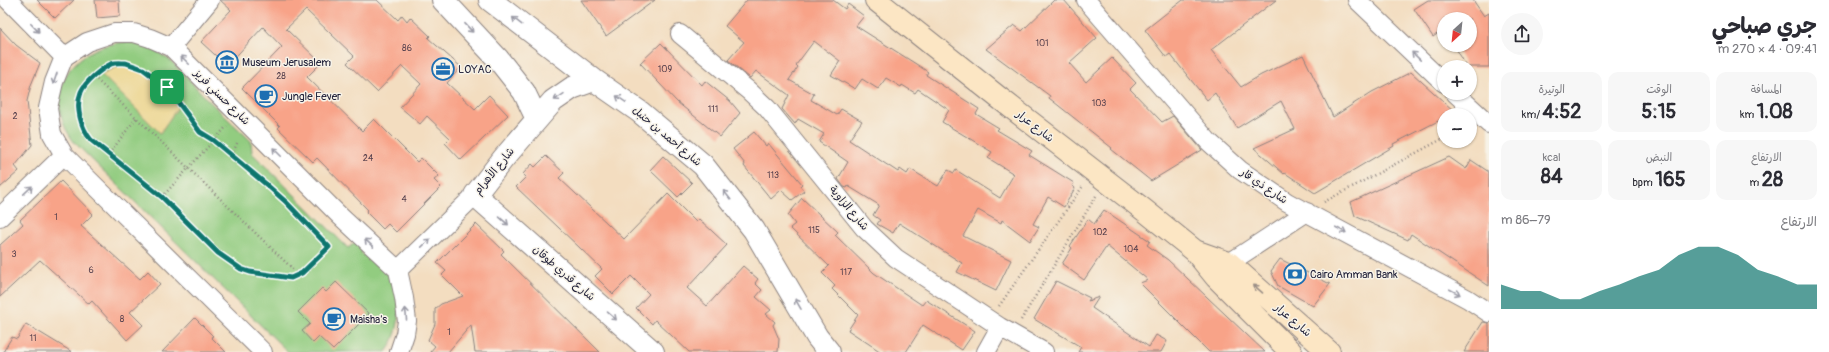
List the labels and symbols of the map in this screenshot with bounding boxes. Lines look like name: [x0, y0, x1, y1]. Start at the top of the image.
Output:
north arrow: [1437, 12, 1477, 52]
one-way arrow: [511, 17, 522, 25]
one-way arrow: [30, 23, 40, 33]
one-way arrow: [465, 23, 474, 33]
house number: 101: [1035, 38, 1049, 49]
house number: 86: [402, 43, 412, 54]
museum icon: Museum Jerusalem: [214, 49, 240, 75]
one-way arrow: [1411, 51, 1421, 61]
one-way arrow: [180, 55, 190, 65]
place label: Museum Jerusalem: [242, 56, 331, 69]
office icon: LOYAC: [430, 56, 456, 82]
place label: LOYAC: [458, 63, 492, 76]
house number: 109: [658, 64, 673, 75]
street label: شارع حسني فريز: [188, 66, 253, 131]
pin: [150, 70, 184, 104]
house number: 28: [276, 71, 286, 82]
one-way arrow: [51, 72, 59, 84]
cafe icon: Jungle Fever: [253, 83, 279, 109]
place label: Jungle Fever: [282, 90, 341, 103]
one-way arrow: [553, 93, 564, 101]
one-way arrow: [616, 95, 627, 103]
house number: 103: [1092, 98, 1106, 109]
street label: شارع أحمد بن حنبل: [628, 103, 704, 170]
house number: 111: [708, 104, 718, 115]
street label: شارع عرار: [1012, 107, 1056, 146]
house number: 2: [12, 111, 18, 122]
street label: شارع الأهرام: [470, 144, 518, 198]
one-way arrow: [272, 147, 281, 157]
house number: 24: [363, 153, 374, 164]
street label: شارع ذي قار: [1236, 165, 1290, 208]
house number: 113: [767, 170, 779, 181]
street label: شارع الزاوية: [825, 183, 871, 234]
one-way arrow: [23, 185, 33, 195]
one-way arrow: [723, 190, 731, 201]
house number: 4: [401, 194, 407, 205]
house number: 1: [54, 212, 58, 223]
one-way arrow: [499, 216, 510, 225]
house number: 115: [808, 225, 820, 236]
house number: 102: [1093, 227, 1107, 238]
one-way arrow: [1335, 227, 1347, 234]
one-way arrow: [364, 238, 374, 248]
one-way arrow: [421, 238, 431, 248]
street label: شارع قدري طوقان: [529, 243, 598, 305]
house number: 104: [1124, 244, 1139, 255]
house number: 3: [11, 249, 17, 260]
bank icon: Cairo Amman Bank: [1282, 261, 1308, 287]
house number: 6: [88, 265, 94, 276]
house number: 117: [840, 267, 852, 278]
place label: Cairo Amman Bank: [1310, 268, 1398, 281]
one-way arrow: [1252, 284, 1263, 293]
one-way arrow: [1449, 289, 1461, 296]
one-way arrow: [793, 298, 801, 310]
street label: شارع عرار: [1270, 300, 1314, 341]
cafe icon: Maisha's: [321, 306, 347, 332]
one-way arrow: [402, 308, 410, 321]
one-way arrow: [607, 311, 617, 320]
place label: Maisha's: [350, 313, 387, 326]
house number: 8: [120, 314, 125, 325]
house number: 1: [447, 327, 451, 338]
house number: 11: [29, 333, 37, 344]

